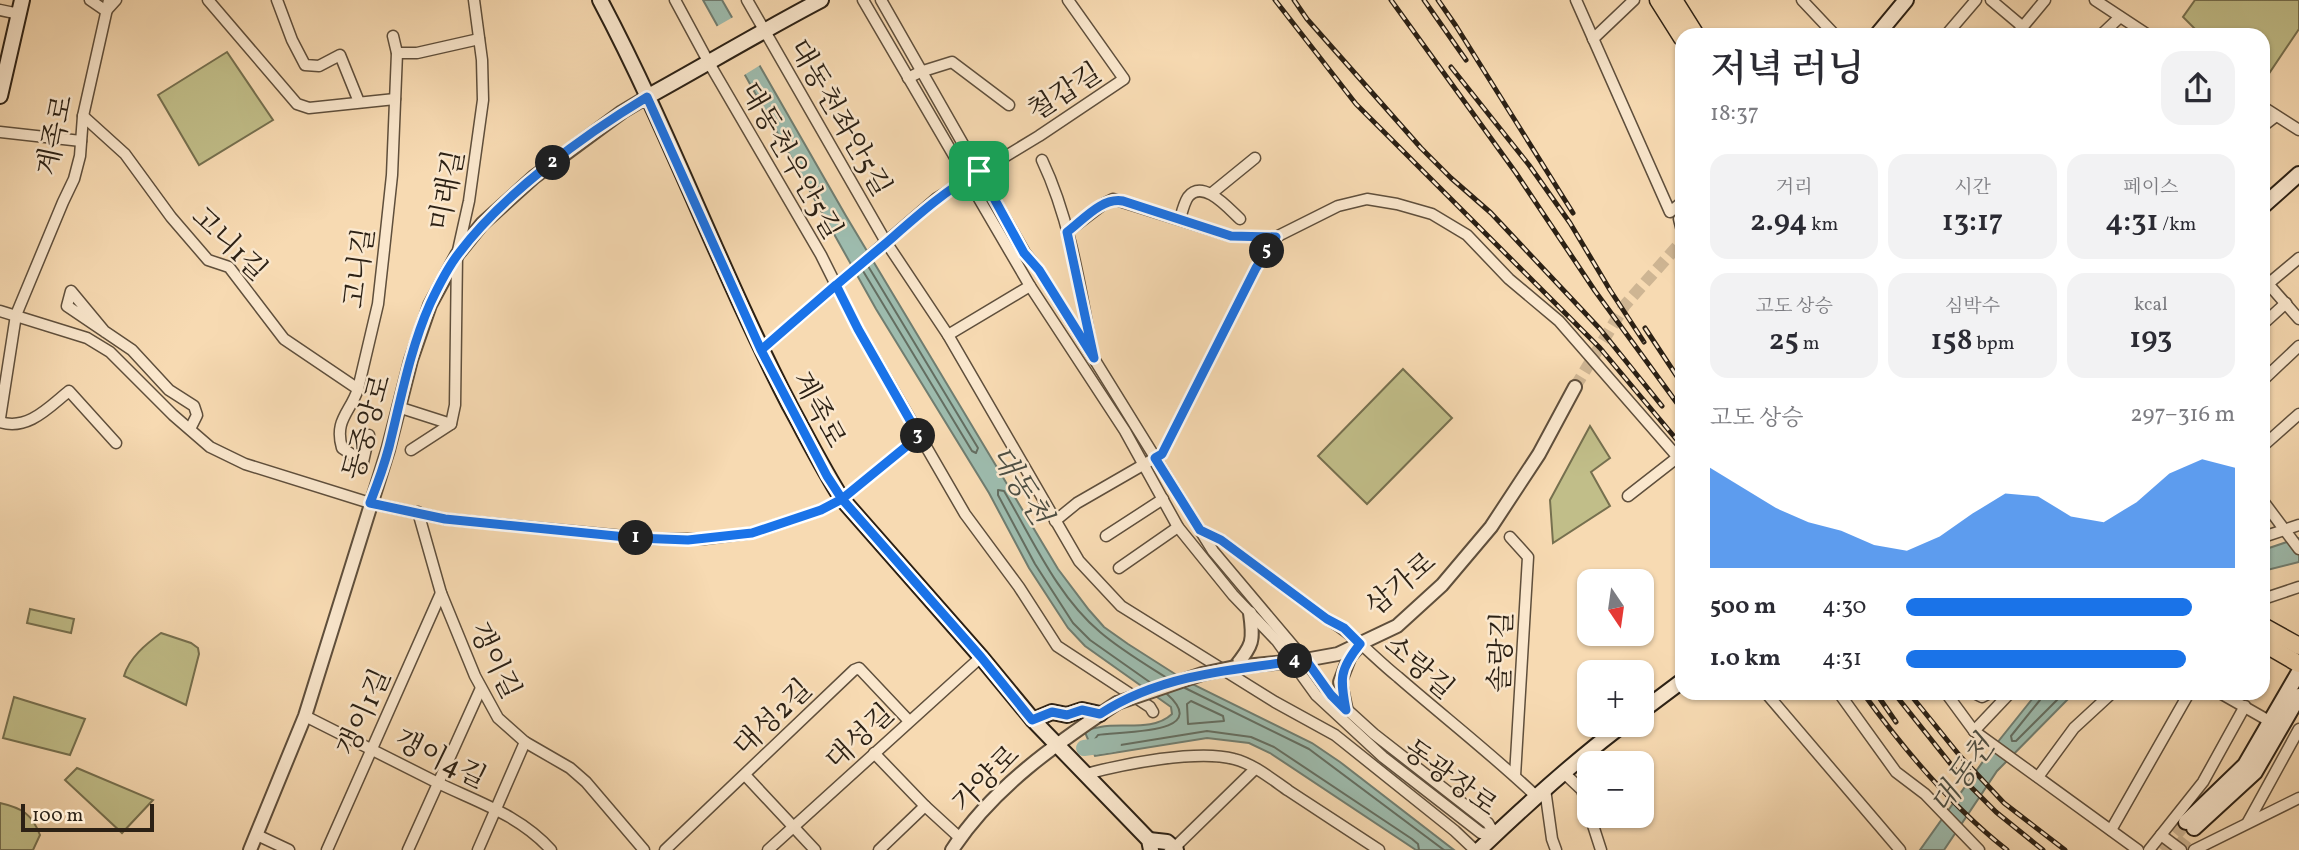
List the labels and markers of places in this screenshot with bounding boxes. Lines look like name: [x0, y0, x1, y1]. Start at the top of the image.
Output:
pin: [949, 141, 1009, 201]
pin: 2: [536, 146, 570, 180]
pin: 5: [1250, 233, 1284, 268]
pin: 3: [900, 418, 936, 453]
pin: 1: [618, 520, 654, 556]
pin: 4: [1278, 644, 1312, 678]

